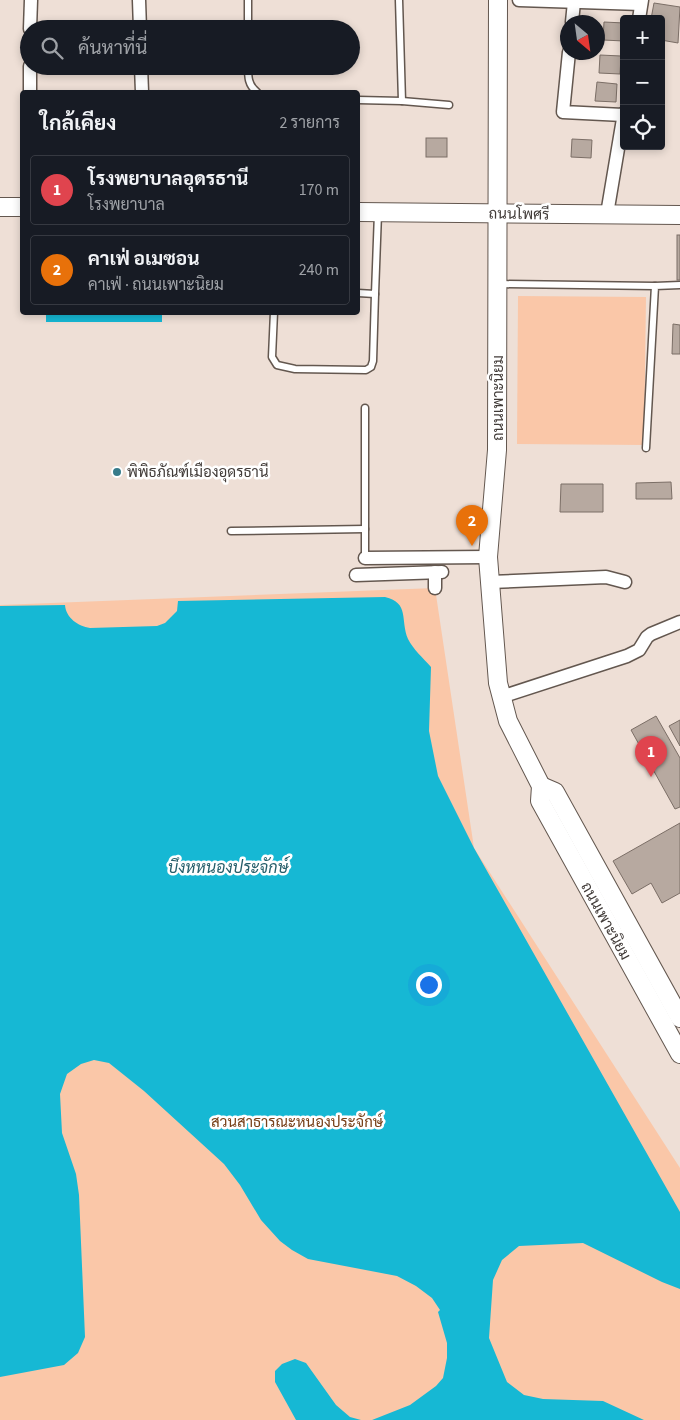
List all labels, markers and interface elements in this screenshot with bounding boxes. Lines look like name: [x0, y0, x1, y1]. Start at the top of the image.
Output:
north arrow: [560, 15, 605, 60]
map controls: [620, 15, 665, 150]
button: +: [620, 15, 665, 60]
search box: [20, 20, 360, 75]
icon: search: [38, 34, 66, 62]
text: ค้นหาที่นี่: [78, 35, 147, 62]
button: −: [620, 60, 665, 105]
button: locate: [620, 105, 665, 150]
text: ใกล้เคียง: [40, 108, 116, 138]
text: 2 รายการ: [279, 112, 340, 134]
text: โรงพยาบาลอุดรธานี: [88, 166, 248, 193]
text: 1: [53, 179, 61, 201]
text: 170 m: [299, 179, 339, 201]
text: โรงพยาบาล: [88, 194, 165, 216]
street label: ถนนโพศรี: [489, 203, 549, 226]
text: คาเฟ่ อเมซอน: [88, 246, 200, 273]
text: 2: [53, 259, 61, 281]
text: 240 m: [299, 259, 339, 281]
text: คาเฟ่ · ถนนเพาะนิยม: [88, 274, 224, 296]
street label: ถนนเพาะนิยม: [488, 355, 509, 441]
place label: พิพิธภัณฑ์เมืองอุดรธานี: [127, 462, 268, 483]
marker: พิพิธภัณฑ์เมืองอุดรธานี: [111, 466, 123, 478]
pin: 2: [456, 505, 488, 546]
pin: 1: [635, 736, 667, 777]
water label: บึงหหนองประจักษ์: [168, 855, 290, 879]
street label: ถนนเพาะนิยม: [576, 879, 636, 964]
your location: [416, 972, 442, 998]
park label: สวนสาธารณะหนองประจักษ์: [211, 1112, 384, 1133]

